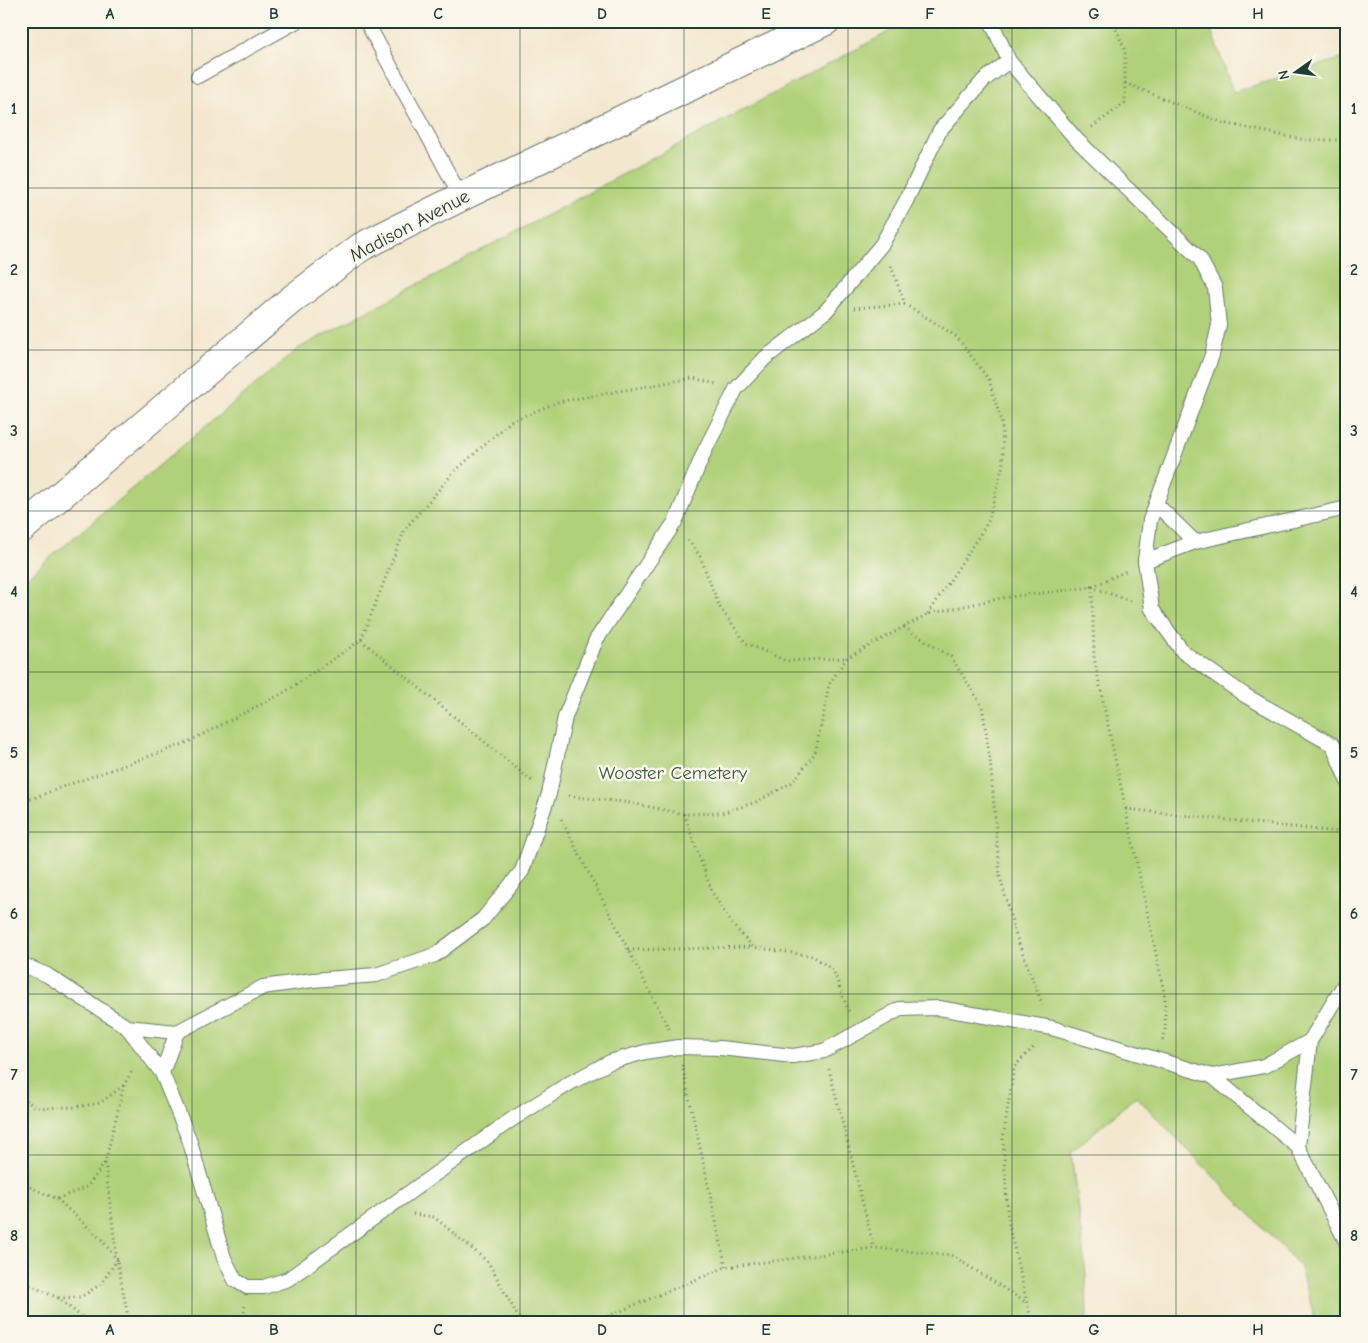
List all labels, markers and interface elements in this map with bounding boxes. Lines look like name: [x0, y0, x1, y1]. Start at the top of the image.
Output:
text: A: [106, 5, 115, 23]
text: B: [269, 5, 279, 23]
text: C: [433, 5, 443, 23]
text: D: [597, 5, 607, 23]
text: E: [761, 5, 771, 23]
text: F: [925, 5, 935, 23]
text: G: [1088, 5, 1100, 23]
text: H: [1252, 5, 1264, 23]
north arrow: [1270, 48, 1320, 98]
text: N: [1275, 69, 1293, 82]
text: 1: [11, 100, 17, 118]
text: 1: [1351, 100, 1357, 118]
street label: Madison Avenue: [346, 185, 473, 267]
text: 2: [10, 261, 18, 279]
text: 2: [1350, 261, 1358, 279]
text: 3: [10, 422, 18, 440]
text: 3: [1350, 422, 1358, 440]
text: 4: [10, 583, 18, 601]
text: 4: [1350, 583, 1358, 601]
text: 5: [10, 744, 18, 762]
text: 5: [1350, 744, 1358, 762]
park label: Wooster Cemetery: [599, 762, 748, 784]
text: 6: [10, 905, 18, 923]
text: 6: [1350, 905, 1358, 923]
text: 7: [10, 1066, 18, 1084]
text: 7: [1350, 1066, 1358, 1084]
text: 8: [10, 1227, 18, 1245]
text: 8: [1350, 1227, 1358, 1245]
text: A: [106, 1321, 115, 1339]
text: B: [269, 1321, 279, 1339]
text: C: [433, 1321, 443, 1339]
text: D: [597, 1321, 607, 1339]
text: E: [761, 1321, 771, 1339]
text: F: [925, 1321, 935, 1339]
text: G: [1088, 1321, 1100, 1339]
text: H: [1252, 1321, 1264, 1339]

